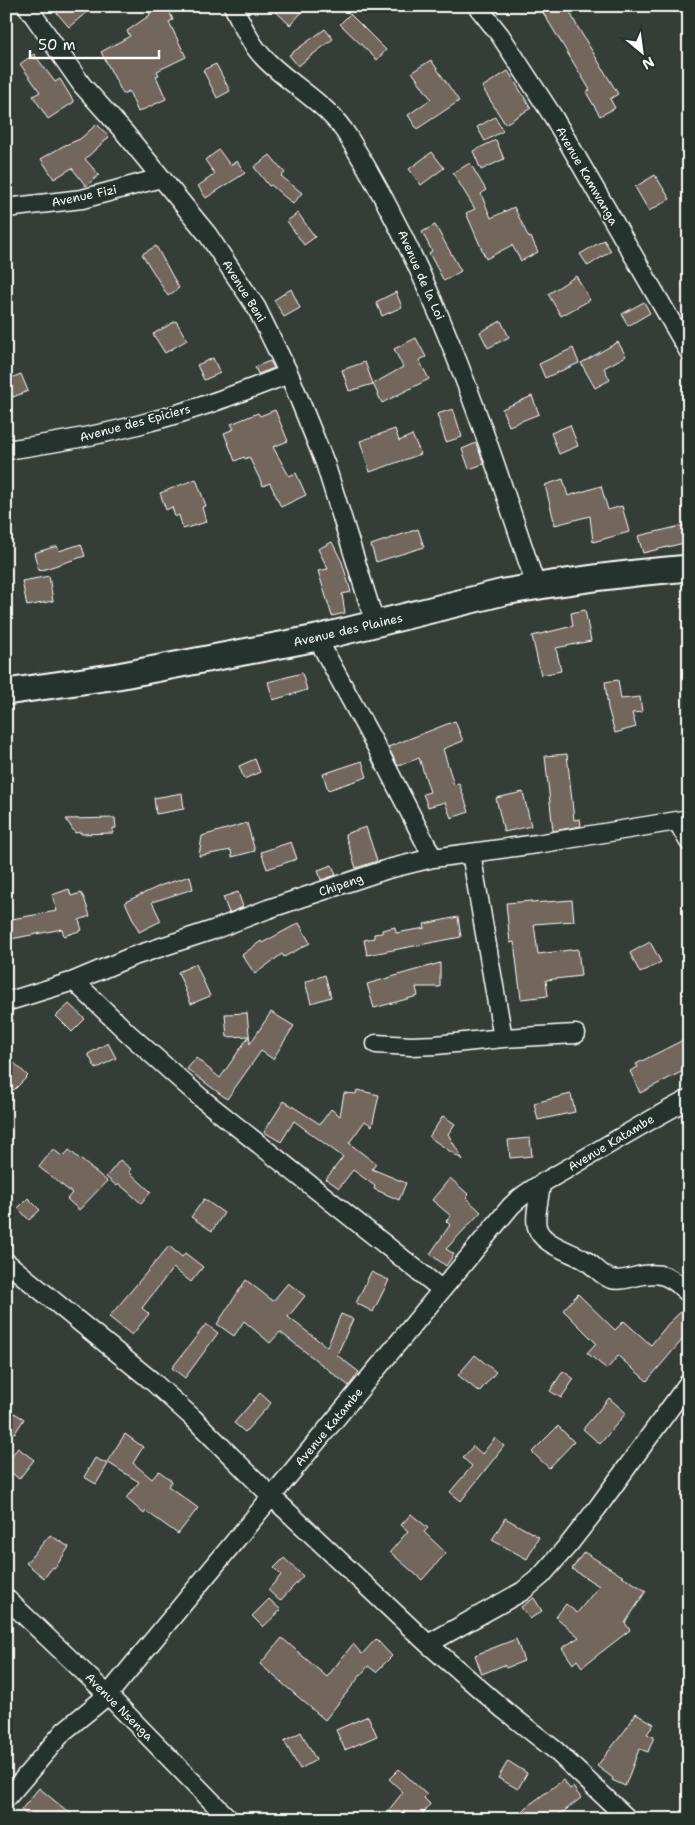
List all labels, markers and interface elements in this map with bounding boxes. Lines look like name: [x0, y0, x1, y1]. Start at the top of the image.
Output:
scale bar: [30, 28, 159, 60]
north arrow: [618, 28, 668, 78]
text: 50 m: [38, 35, 76, 55]
text: N: [639, 53, 658, 74]
street label: Avenue Kamwanga: [552, 124, 622, 229]
street label: Avenue Fizi: [50, 181, 118, 211]
street label: Avenue de la Loi: [394, 228, 448, 322]
street label: Avenue Beni: [218, 257, 270, 325]
street label: Avenue des Epiciers: [78, 400, 192, 445]
street label: Avenue des Plaines: [292, 610, 404, 650]
street label: Chipeng: [317, 870, 365, 900]
street label: Avenue Katambe: [565, 1111, 657, 1175]
street label: Avenue Katambe: [291, 1384, 367, 1470]
street label: Avenue Nsenga: [82, 1670, 157, 1745]

